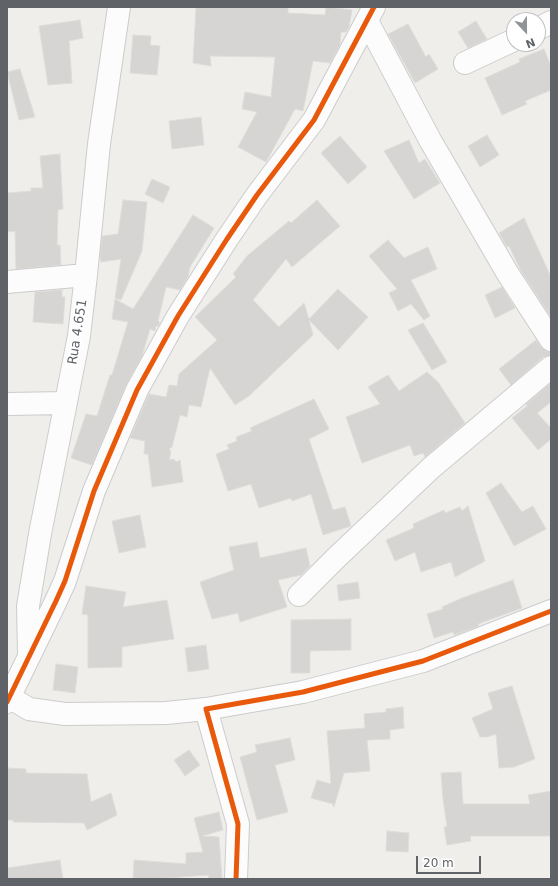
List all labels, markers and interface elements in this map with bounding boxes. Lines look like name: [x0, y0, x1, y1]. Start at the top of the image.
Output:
north arrow: [506, 12, 546, 52]
text: N: [524, 35, 537, 50]
street label: Rua 4.651: [65, 298, 91, 366]
scale bar: [418, 848, 483, 874]
text: 20 m: [423, 856, 454, 870]

